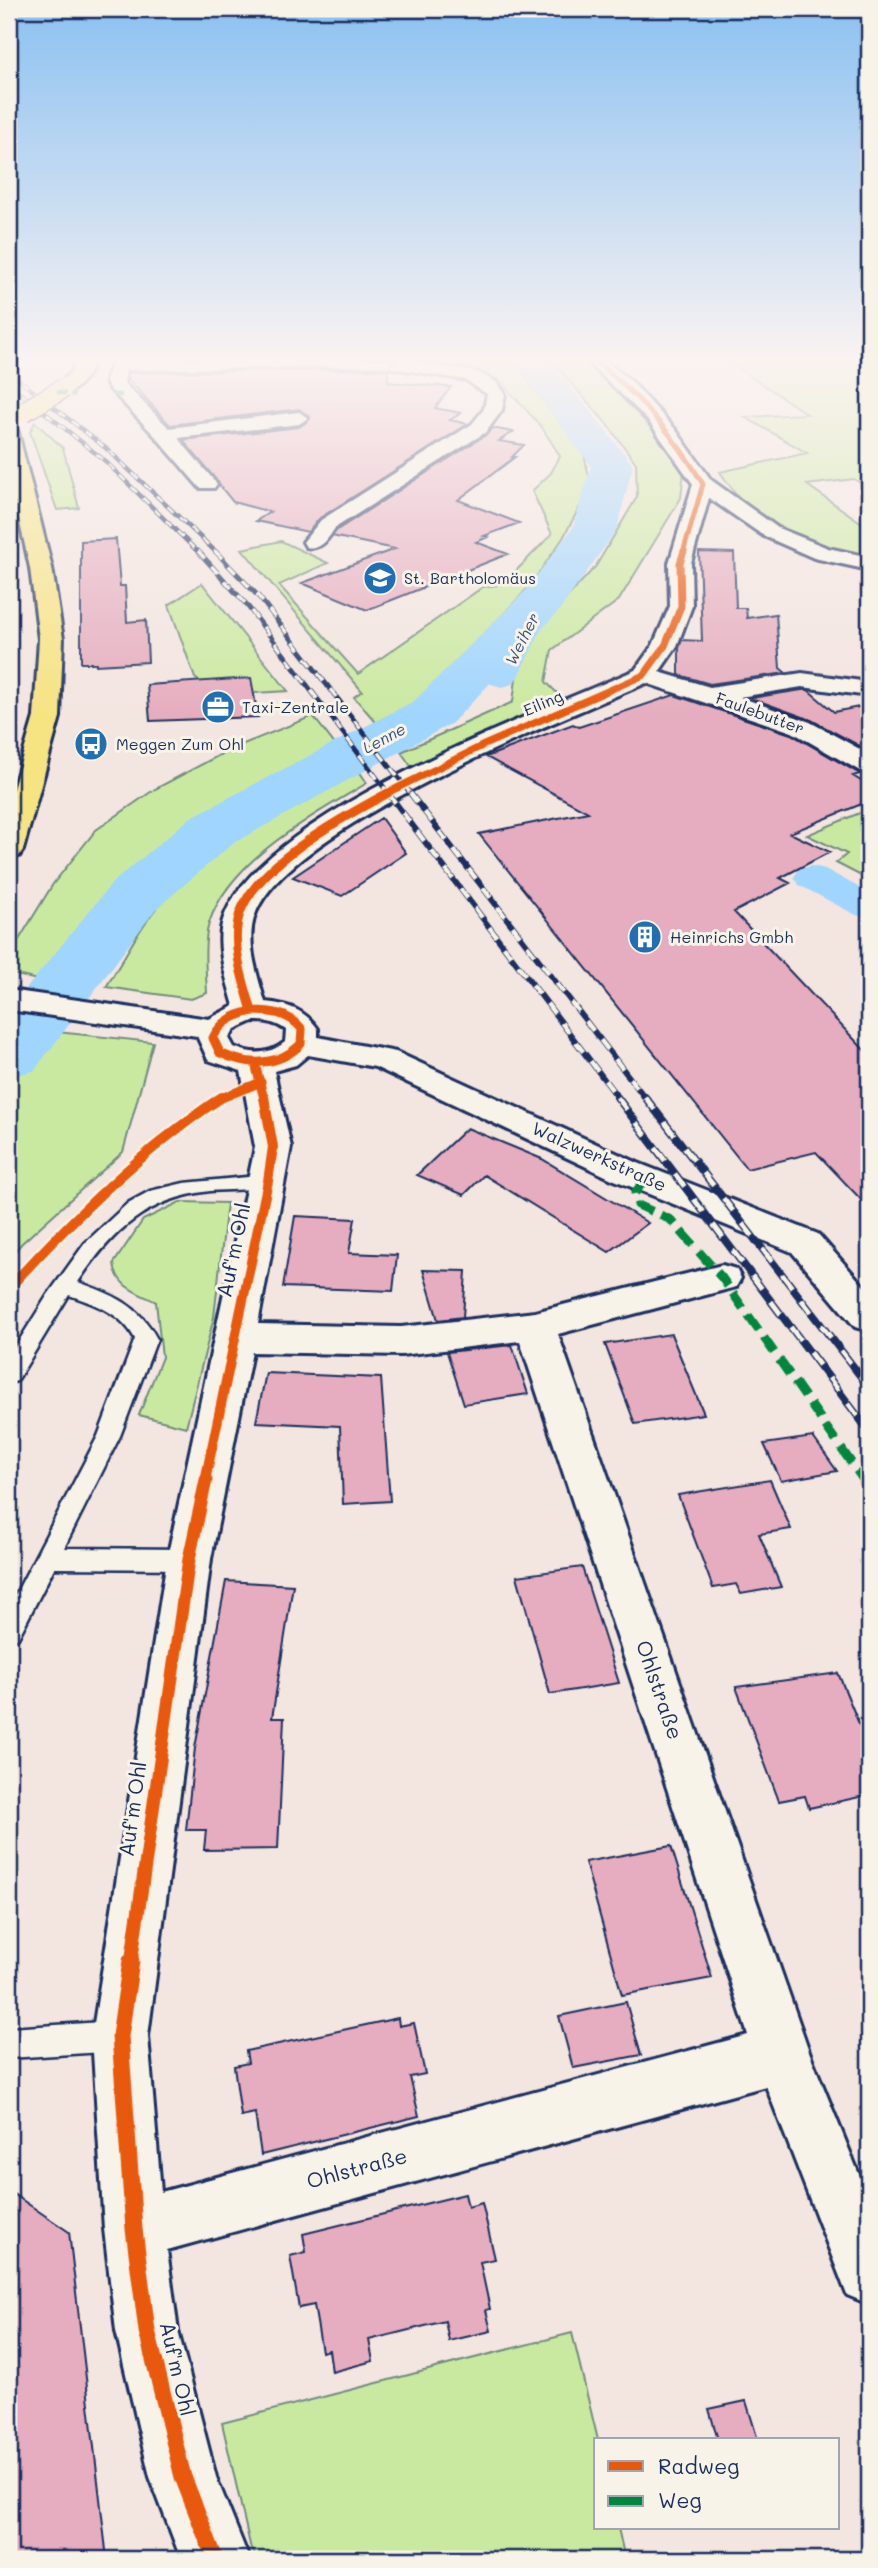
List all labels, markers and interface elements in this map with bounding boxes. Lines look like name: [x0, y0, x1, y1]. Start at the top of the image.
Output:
school or university icon: St. Bartholomäus: [361, 559, 399, 597]
place label: St. Bartholomäus: [404, 567, 536, 588]
water label: Weiher: [500, 609, 544, 668]
street label: Eiling: [520, 685, 566, 720]
street label: Faulebutter: [713, 687, 807, 738]
office icon: Taxi-Zentrale: [199, 688, 237, 726]
place label: Taxi-Zentrale: [242, 696, 349, 717]
water label: Lenne: [359, 717, 409, 758]
bus stop icon: Meggen Zum Ohl: [72, 725, 110, 763]
place label: Meggen Zum Ohl: [116, 733, 244, 754]
building icon: Heinrichs Gmbh: [626, 918, 664, 956]
place label: Heinrichs Gmbh: [670, 926, 793, 947]
street label: Walzwerkstraße: [528, 1116, 670, 1196]
street label: Auf'm Ohl: [209, 1200, 256, 1299]
street label: Ohlstraße: [631, 1636, 690, 1743]
street label: Auf'm Ohl: [111, 1759, 152, 1858]
street label: Ohlstraße: [303, 2141, 410, 2194]
street label: Auf'm Ohl: [155, 2319, 202, 2418]
legend: [594, 2438, 840, 2530]
text: Radweg: [658, 2452, 739, 2479]
text: Weg: [658, 2486, 702, 2513]

